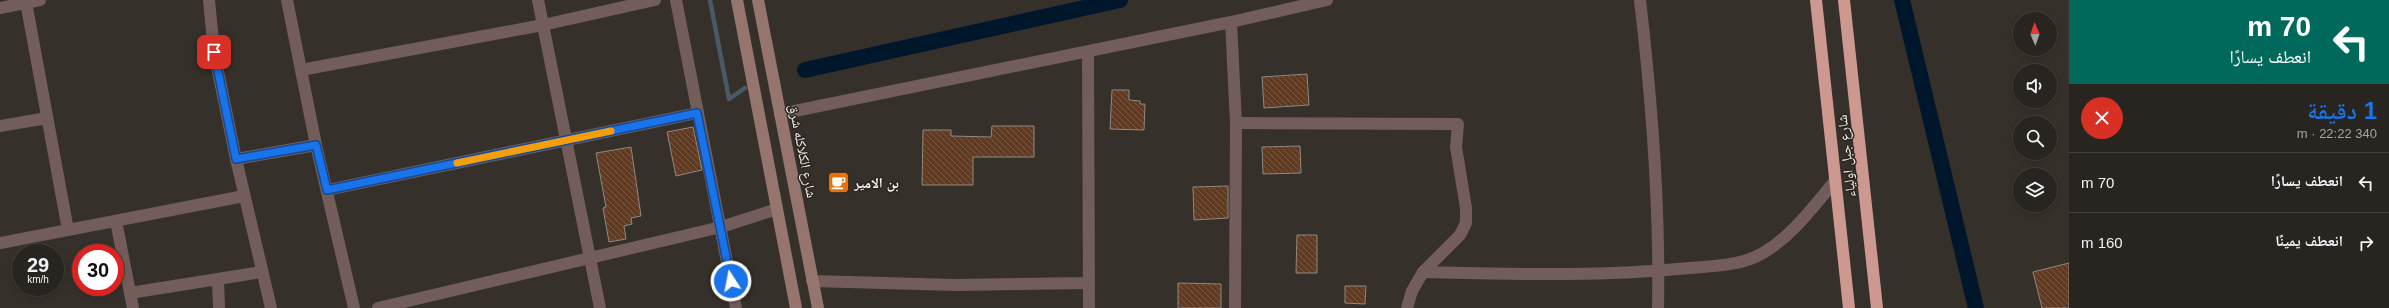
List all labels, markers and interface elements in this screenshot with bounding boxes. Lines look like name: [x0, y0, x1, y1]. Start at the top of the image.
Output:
text: 70 m: [2247, 11, 2311, 42]
north arrow: [2013, 12, 2057, 56]
map controls: [2013, 12, 2057, 212]
icon: left: [2325, 16, 2377, 68]
pin: [197, 35, 231, 69]
icon: arrive: [203, 41, 225, 63]
text: انعطف يسارًا: [2229, 47, 2311, 67]
button: sound: [2013, 64, 2057, 108]
button: close: [2081, 97, 2123, 139]
text: 1 دقيقة: [2307, 97, 2377, 124]
street label: شارع الكلاكله شرق: [784, 103, 820, 200]
street label: شارع جبل اولياء: [1834, 114, 1860, 198]
button: search: [2013, 116, 2057, 160]
text: 340 m · 22:22: [2297, 126, 2377, 141]
button: layers: [2013, 168, 2057, 212]
cafe icon: بن الامير: [826, 170, 852, 196]
text: انعطف يسارًا: [2271, 172, 2343, 189]
icon: left: [2355, 172, 2377, 194]
text: 70 m: [2081, 174, 2114, 191]
place label: بن الامير: [853, 175, 899, 192]
text: انعطف يمينًا: [2275, 232, 2343, 249]
icon: right: [2355, 232, 2377, 254]
text: 160 m: [2081, 234, 2123, 251]
speed limit sign: 30: [72, 244, 124, 296]
text: 29: [27, 254, 49, 276]
position arrow: [710, 260, 752, 302]
text: km/h: [27, 274, 49, 285]

